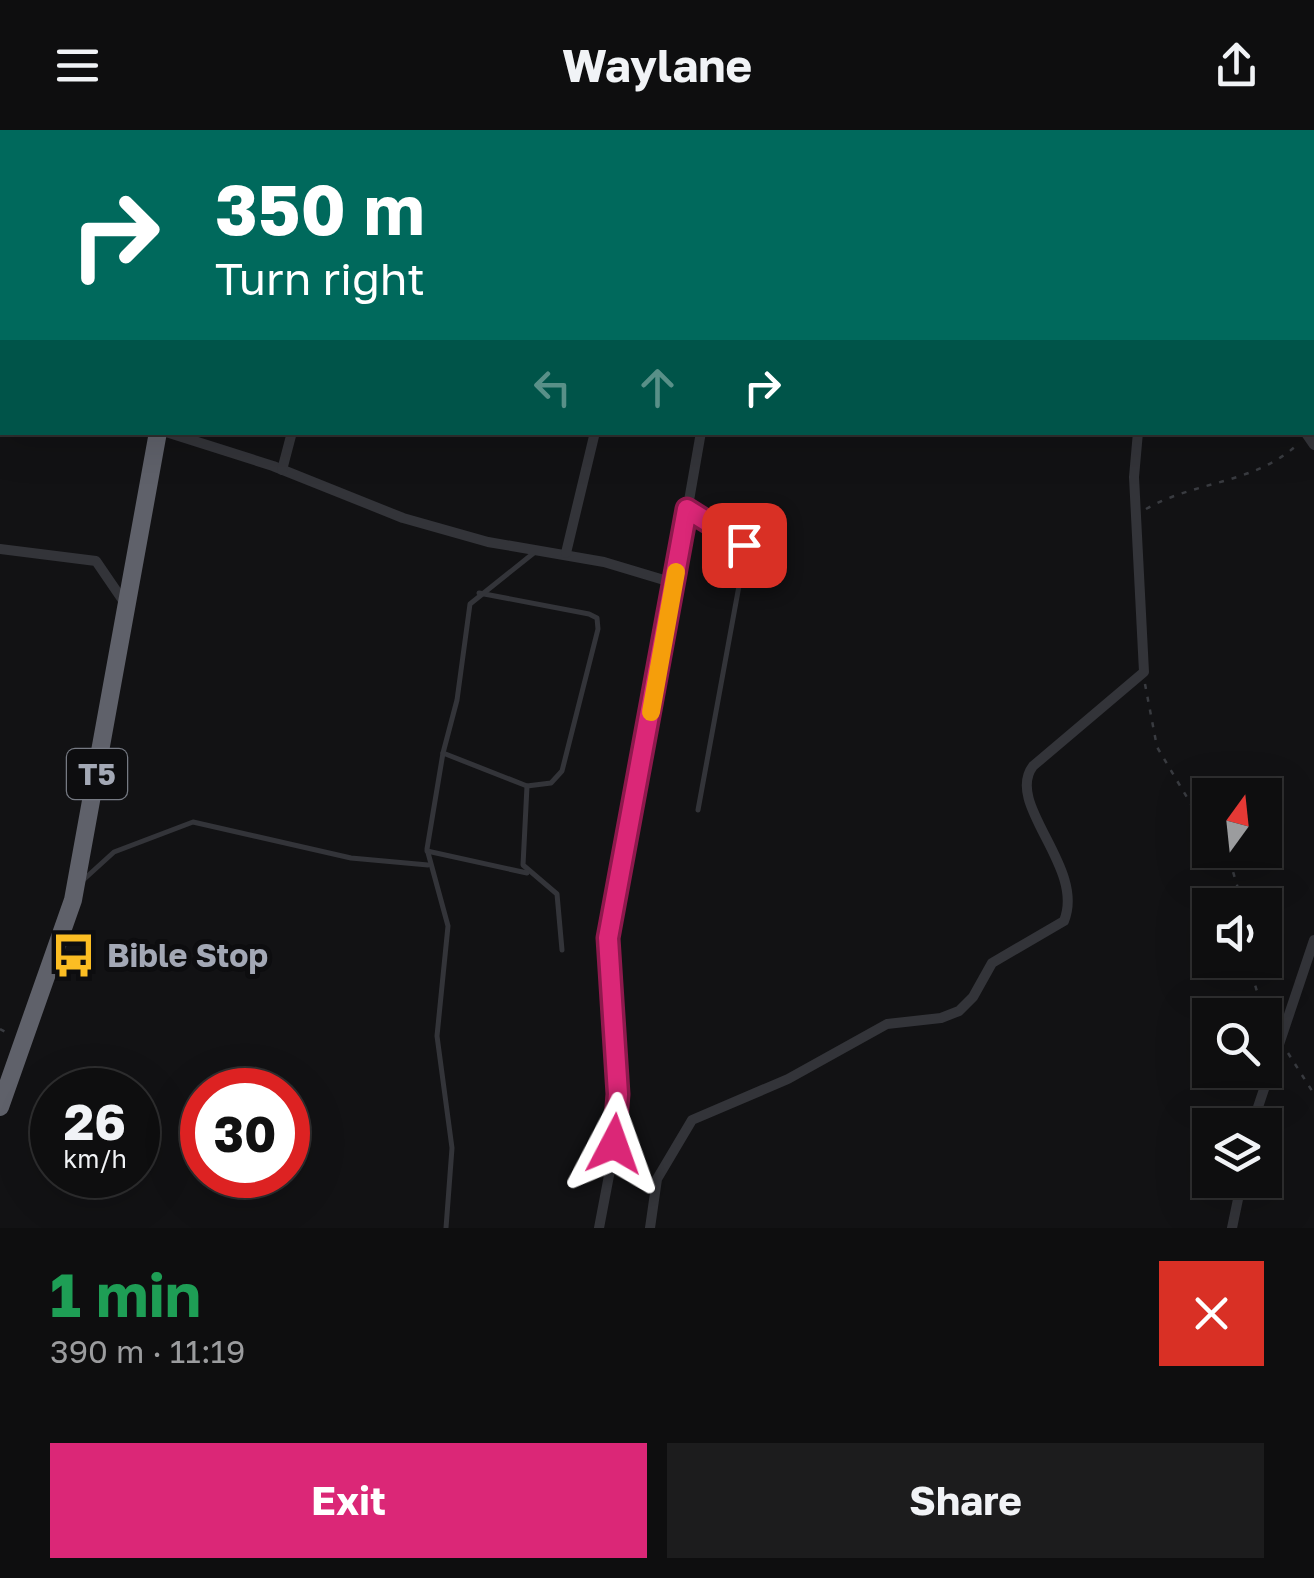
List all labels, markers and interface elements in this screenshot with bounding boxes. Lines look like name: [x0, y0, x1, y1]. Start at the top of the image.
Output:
icon: menu: [50, 38, 105, 93]
text: Waylane: [562, 38, 752, 92]
icon: share: [1209, 38, 1264, 93]
text: 350 m: [215, 166, 425, 250]
icon: right: [50, 170, 180, 300]
text: Turn right: [215, 251, 425, 305]
icon: left: [525, 360, 580, 415]
icon: ahead: [630, 360, 685, 415]
icon: right: [735, 360, 790, 415]
pin: [702, 503, 787, 588]
icon: arrive: [717, 518, 772, 573]
road number: T5: [67, 749, 127, 799]
north arrow: [1192, 778, 1282, 868]
map controls: [1192, 778, 1282, 1198]
button: sound: [1192, 888, 1282, 978]
bus stop icon: Bible Stop: [50, 931, 98, 979]
place label: Bible Stop: [107, 936, 268, 974]
button: search: [1192, 998, 1282, 1088]
speed limit sign: 30: [180, 1068, 310, 1198]
text: 26: [64, 1091, 126, 1151]
position arrow: [562, 1092, 666, 1196]
button: layers: [1192, 1108, 1282, 1198]
text: km/h: [63, 1143, 127, 1174]
text: 1 min: [50, 1258, 201, 1330]
button: close: [1159, 1261, 1264, 1366]
text: 390 m · 11:19: [50, 1332, 245, 1370]
button: Exit: [50, 1443, 647, 1558]
button: Share: [667, 1443, 1264, 1558]

